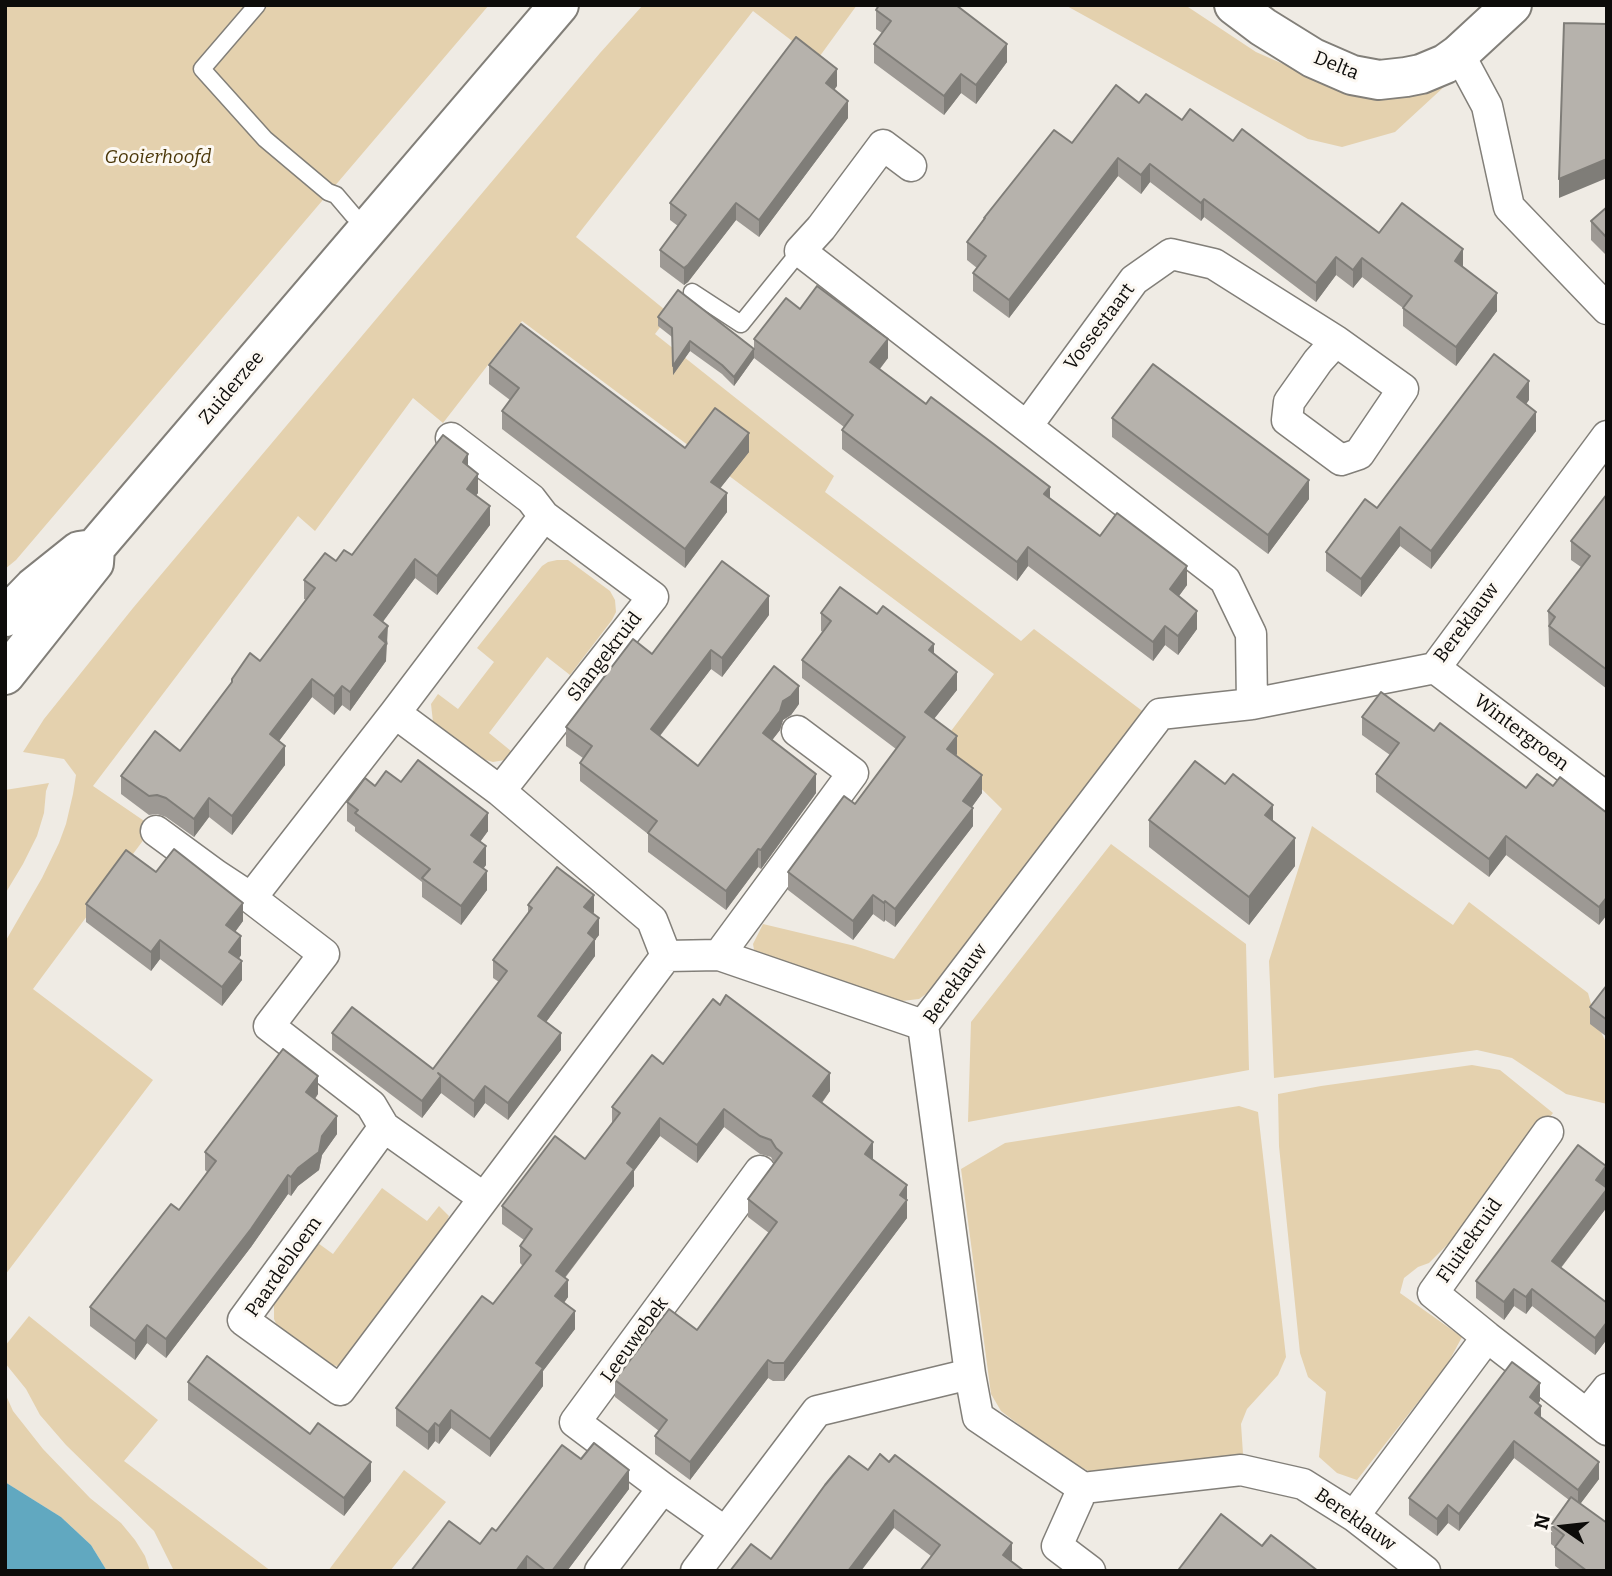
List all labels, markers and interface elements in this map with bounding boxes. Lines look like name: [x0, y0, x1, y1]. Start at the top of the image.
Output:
street label: Delta: [1310, 47, 1362, 85]
park label: Gooierhoofd: [104, 147, 212, 169]
street label: Vossestaart: [1060, 279, 1140, 375]
street label: Zuiderzee: [195, 347, 269, 429]
street label: Bereklauw: [1430, 579, 1504, 667]
street label: Slangekruid: [563, 608, 647, 706]
street label: Wintergroen: [1469, 690, 1573, 776]
street label: Bereklauw: [919, 939, 993, 1029]
street label: Fluitekruid: [1433, 1194, 1507, 1288]
street label: Paardebloem: [241, 1212, 327, 1322]
street label: Leeuwebek: [596, 1293, 674, 1387]
street label: Bereklauw: [1310, 1484, 1400, 1556]
north arrow: [1528, 1492, 1598, 1562]
text: N: [1529, 1512, 1555, 1532]

